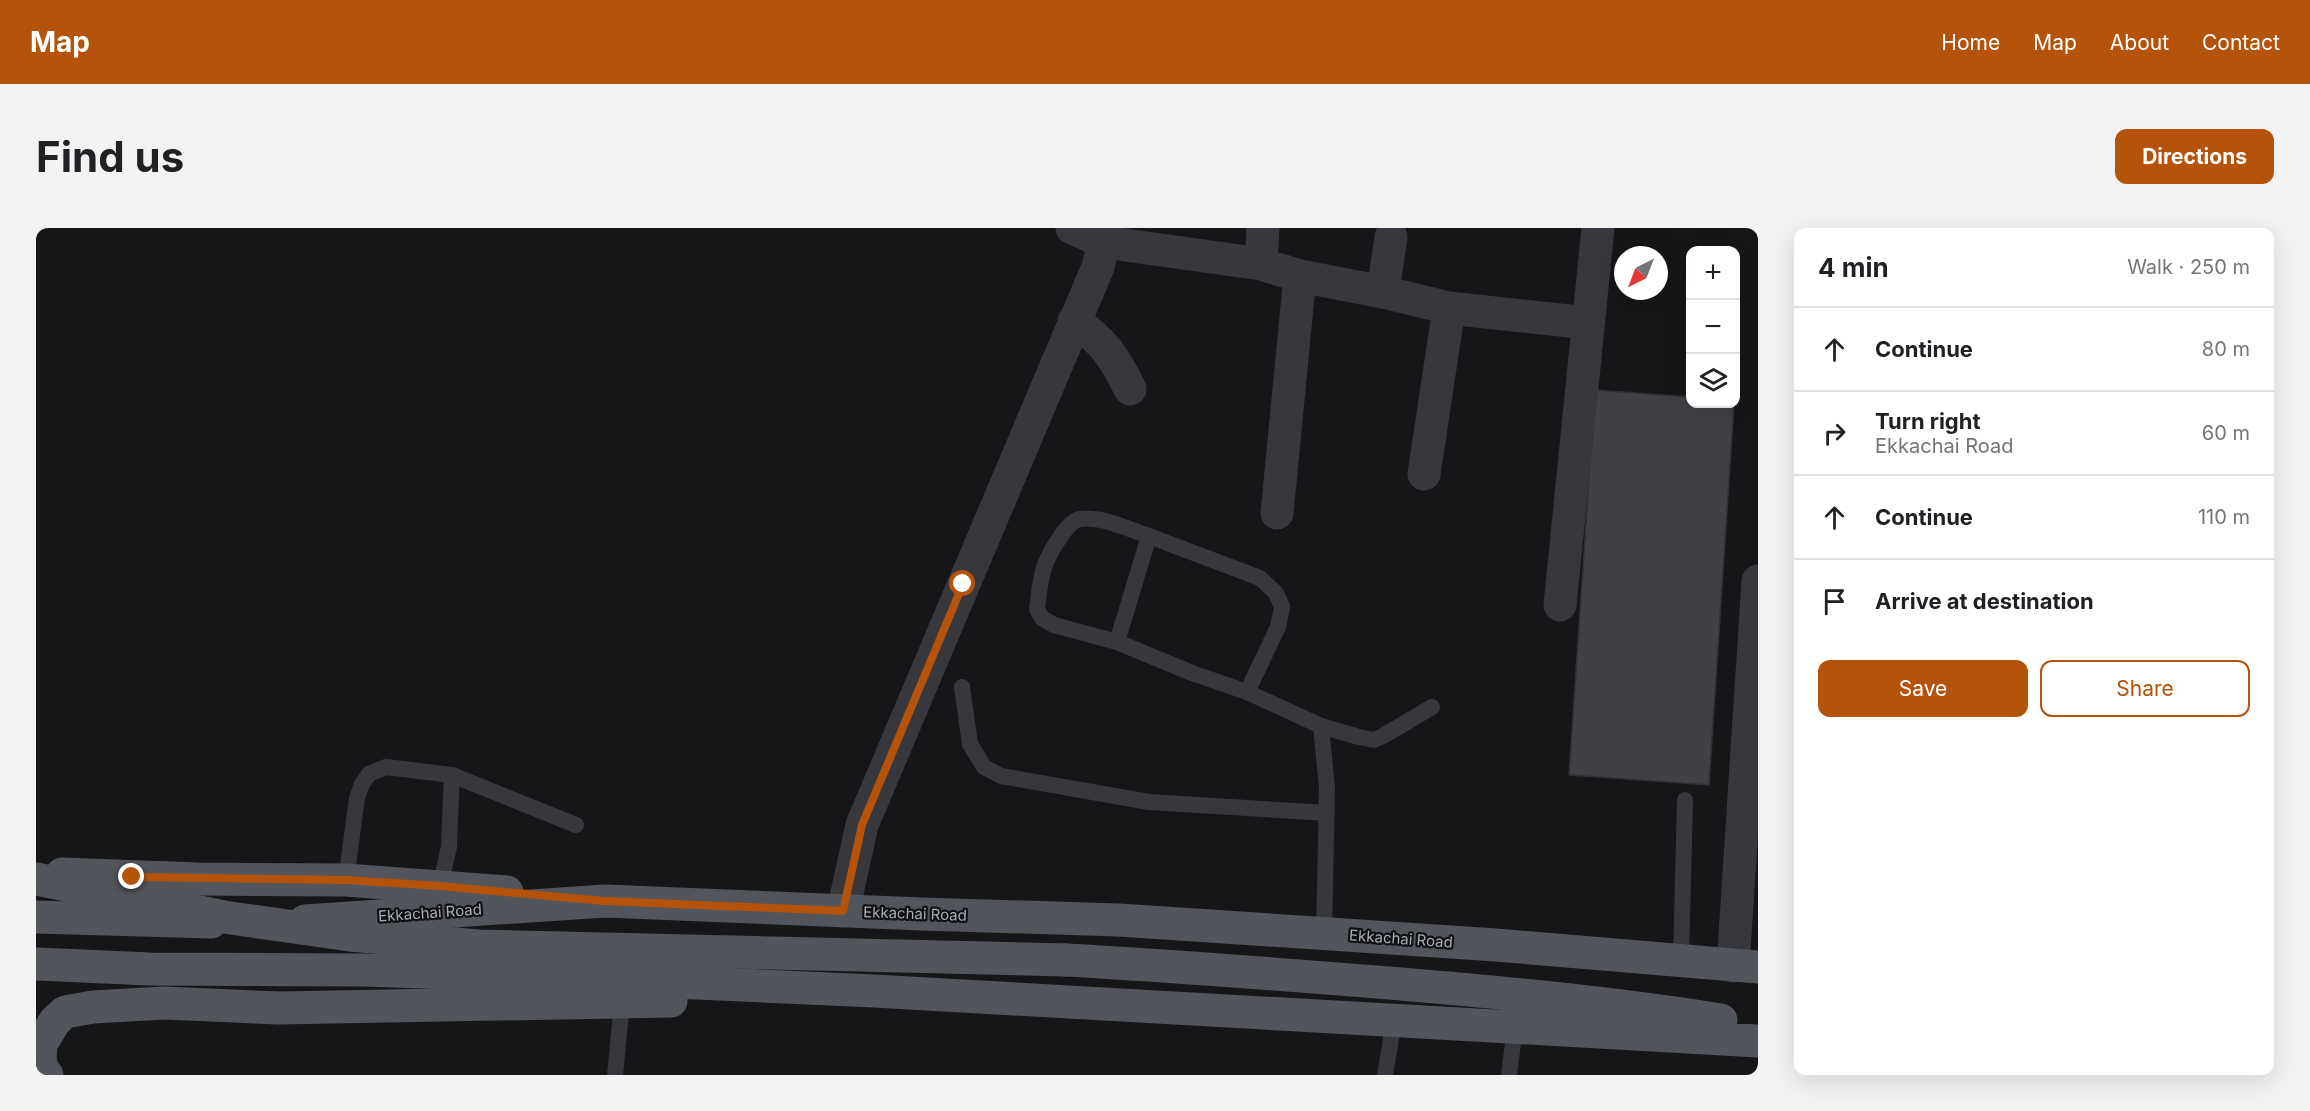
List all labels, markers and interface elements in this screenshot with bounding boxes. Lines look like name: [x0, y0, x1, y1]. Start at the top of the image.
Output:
text: Map: [30, 25, 90, 59]
text: Home: [1941, 30, 2000, 55]
text: Map: [2033, 30, 2077, 55]
text: About: [2110, 30, 2169, 55]
text: Contact: [2202, 30, 2280, 55]
button: Directions: [2115, 129, 2274, 184]
text: Find us: [36, 131, 184, 182]
north arrow: [1614, 246, 1668, 300]
map controls: [1686, 246, 1740, 408]
button: +: [1686, 246, 1740, 300]
text: 4 min: [1818, 252, 1889, 283]
text: Walk · 250 m: [2127, 255, 2250, 279]
button: −: [1686, 300, 1740, 354]
icon: ahead: [1818, 333, 1851, 366]
text: Continue: [1875, 336, 1973, 362]
text: 80 m: [2202, 337, 2250, 361]
button: layers: [1686, 354, 1740, 408]
text: Turn right: [1875, 408, 1981, 434]
icon: right: [1818, 417, 1851, 450]
text: 60 m: [2202, 421, 2250, 445]
text: Ekkachai Road: [1875, 434, 2013, 458]
icon: ahead: [1818, 501, 1851, 534]
text: Continue: [1875, 504, 1973, 530]
text: 110 m: [2198, 505, 2250, 529]
route start: [949, 570, 975, 596]
icon: arrive: [1818, 585, 1851, 618]
text: Arrive at destination: [1875, 588, 2094, 614]
button: Save: [1818, 660, 2028, 717]
button: Share: [2040, 660, 2250, 717]
route end: [118, 863, 144, 889]
street label: Ekkachai Road: [378, 899, 482, 926]
street label: Ekkachai Road: [863, 902, 967, 925]
street label: Ekkachai Road: [1349, 925, 1453, 952]

